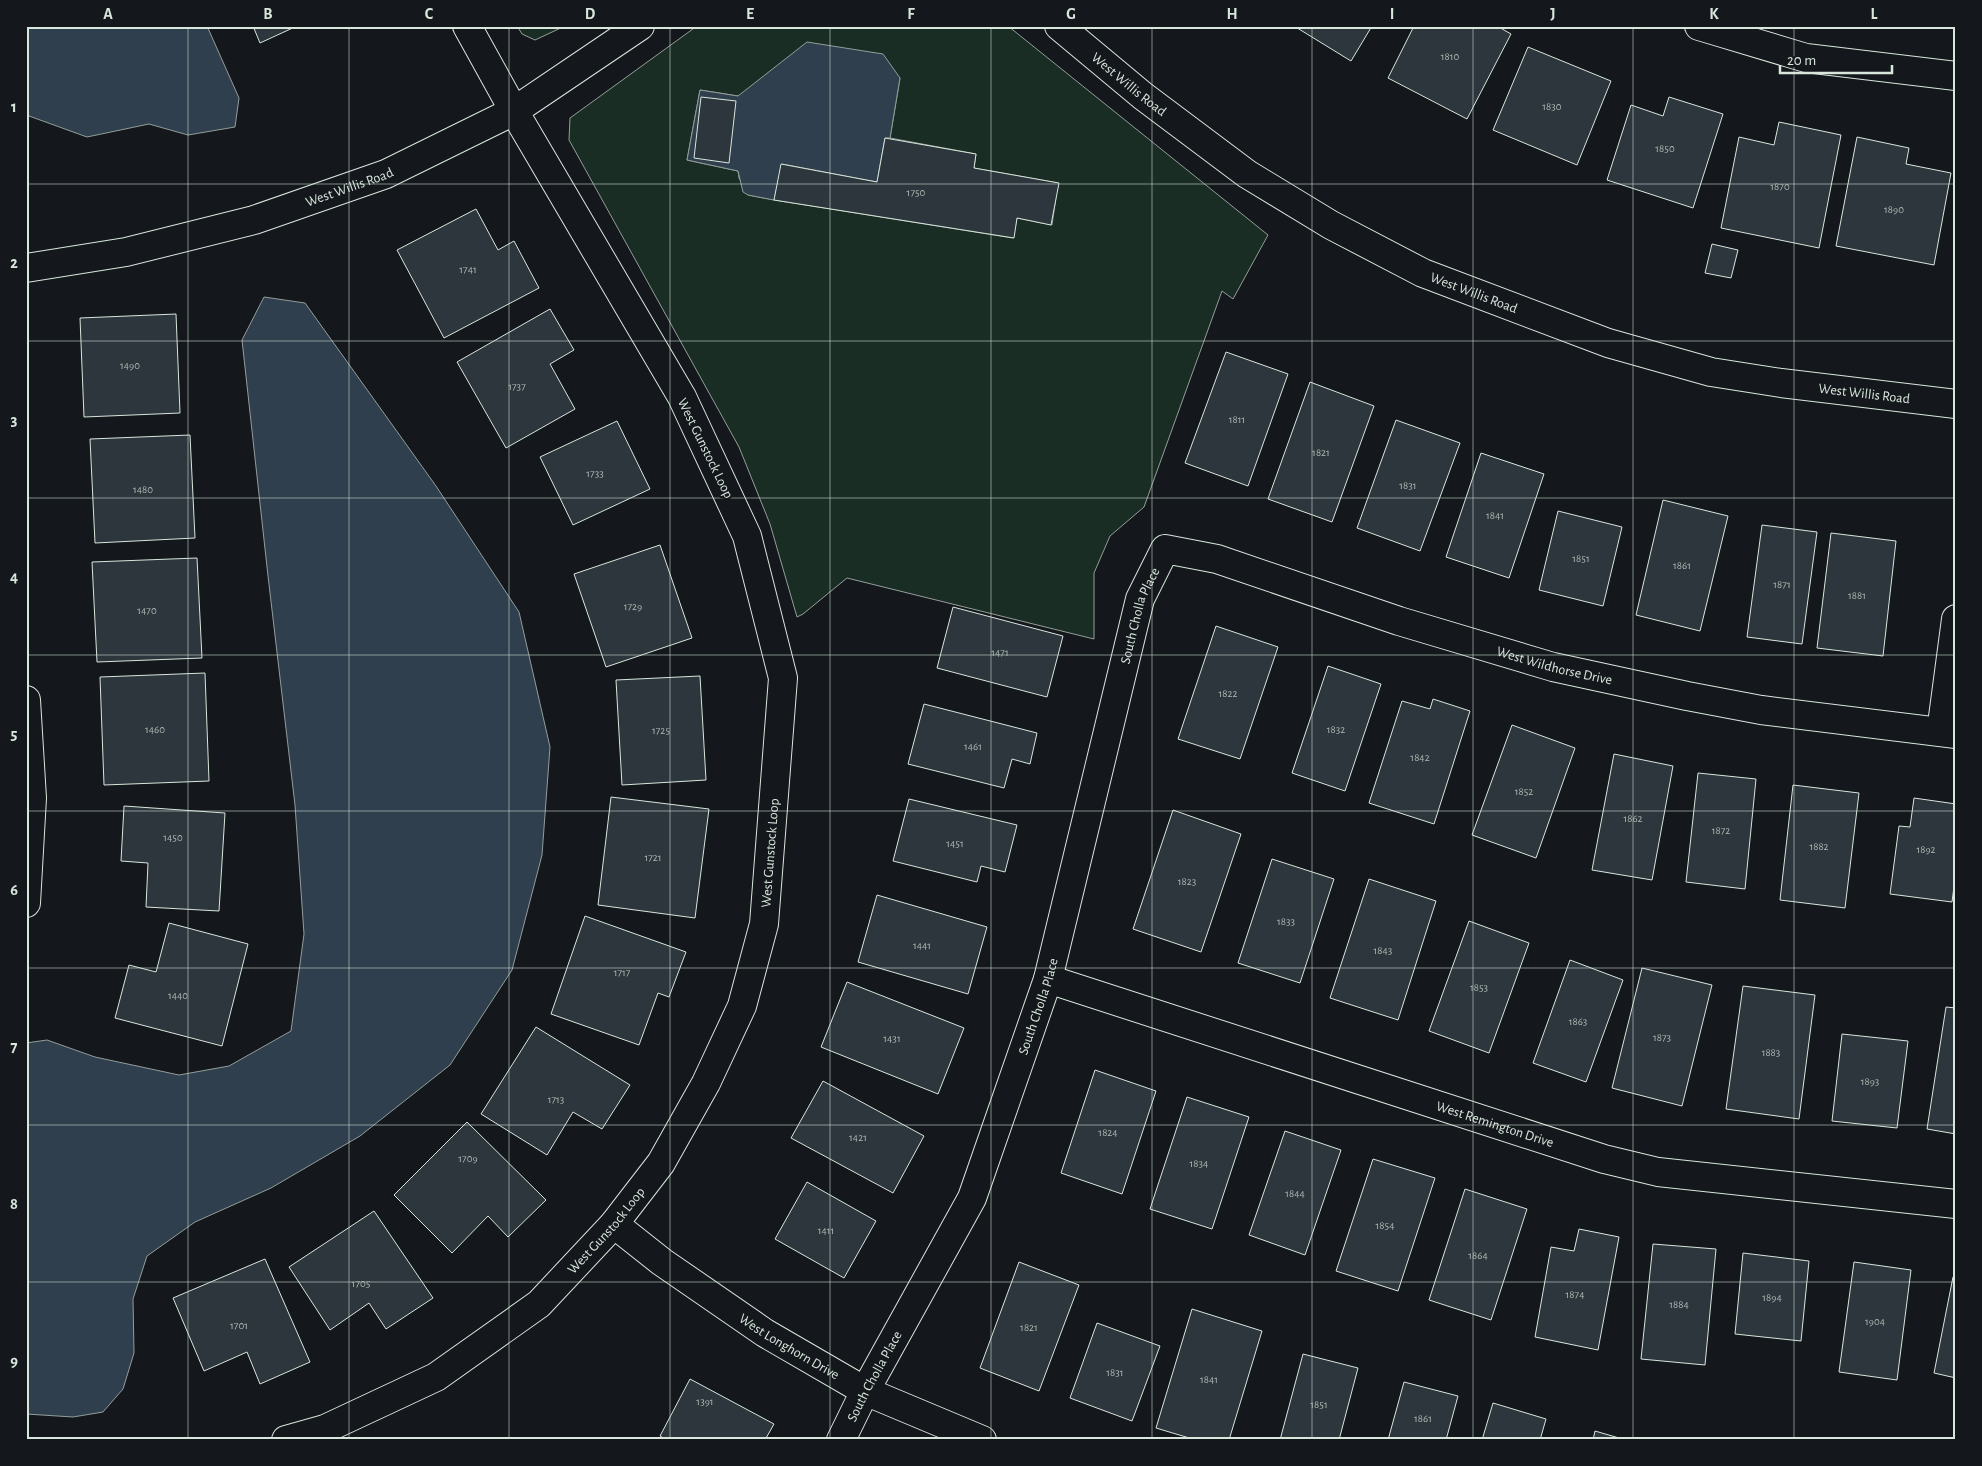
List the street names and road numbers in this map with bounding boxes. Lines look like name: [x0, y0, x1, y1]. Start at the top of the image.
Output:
street label: West Willis Road: [1088, 50, 1169, 119]
street label: West Willis Road: [304, 166, 396, 210]
street label: West Willis Road: [1428, 270, 1519, 316]
street label: West Willis Road: [1818, 382, 1911, 406]
street label: West Gunstock Loop: [675, 396, 735, 501]
street label: South Cholla Place: [1119, 566, 1162, 665]
street label: West Wildhorse Drive: [1495, 645, 1613, 688]
street label: West Gunstock Loop: [759, 798, 782, 908]
street label: South Cholla Place: [1016, 957, 1061, 1057]
street label: West Remington Drive: [1434, 1099, 1555, 1150]
street label: West Gunstock Loop: [565, 1185, 648, 1277]
street label: West Longhorn Drive: [736, 1311, 841, 1382]
street label: South Cholla Place: [845, 1329, 905, 1424]

